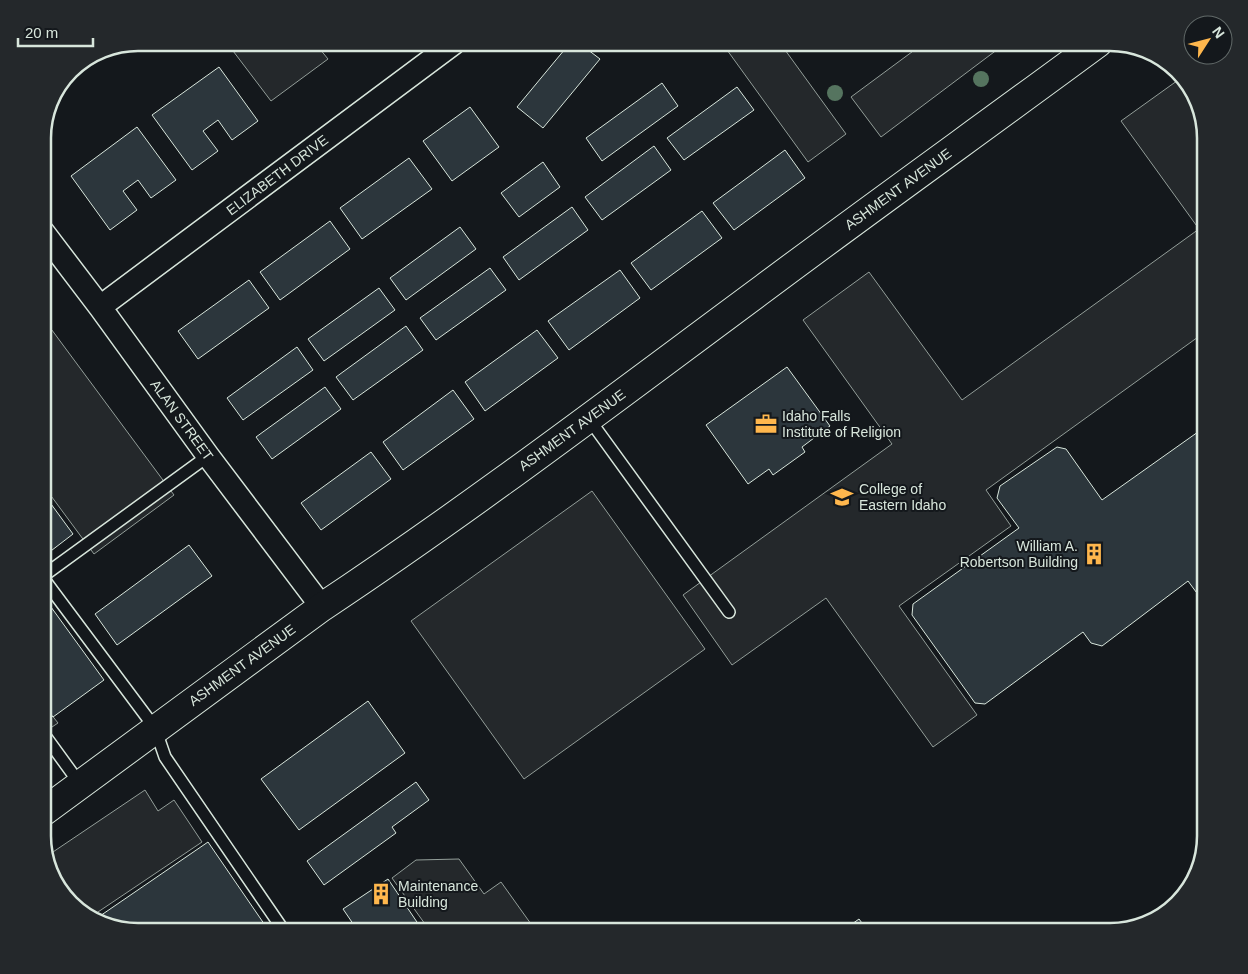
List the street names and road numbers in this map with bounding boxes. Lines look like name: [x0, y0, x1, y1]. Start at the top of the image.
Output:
street label: ELIZABETH DRIVE: [223, 132, 331, 218]
street label: ASHMENT AVENUE: [842, 145, 954, 233]
street label: ALAN STREET: [147, 377, 217, 464]
street label: ASHMENT AVENUE: [516, 386, 628, 474]
street label: ASHMENT AVENUE: [186, 621, 298, 709]

